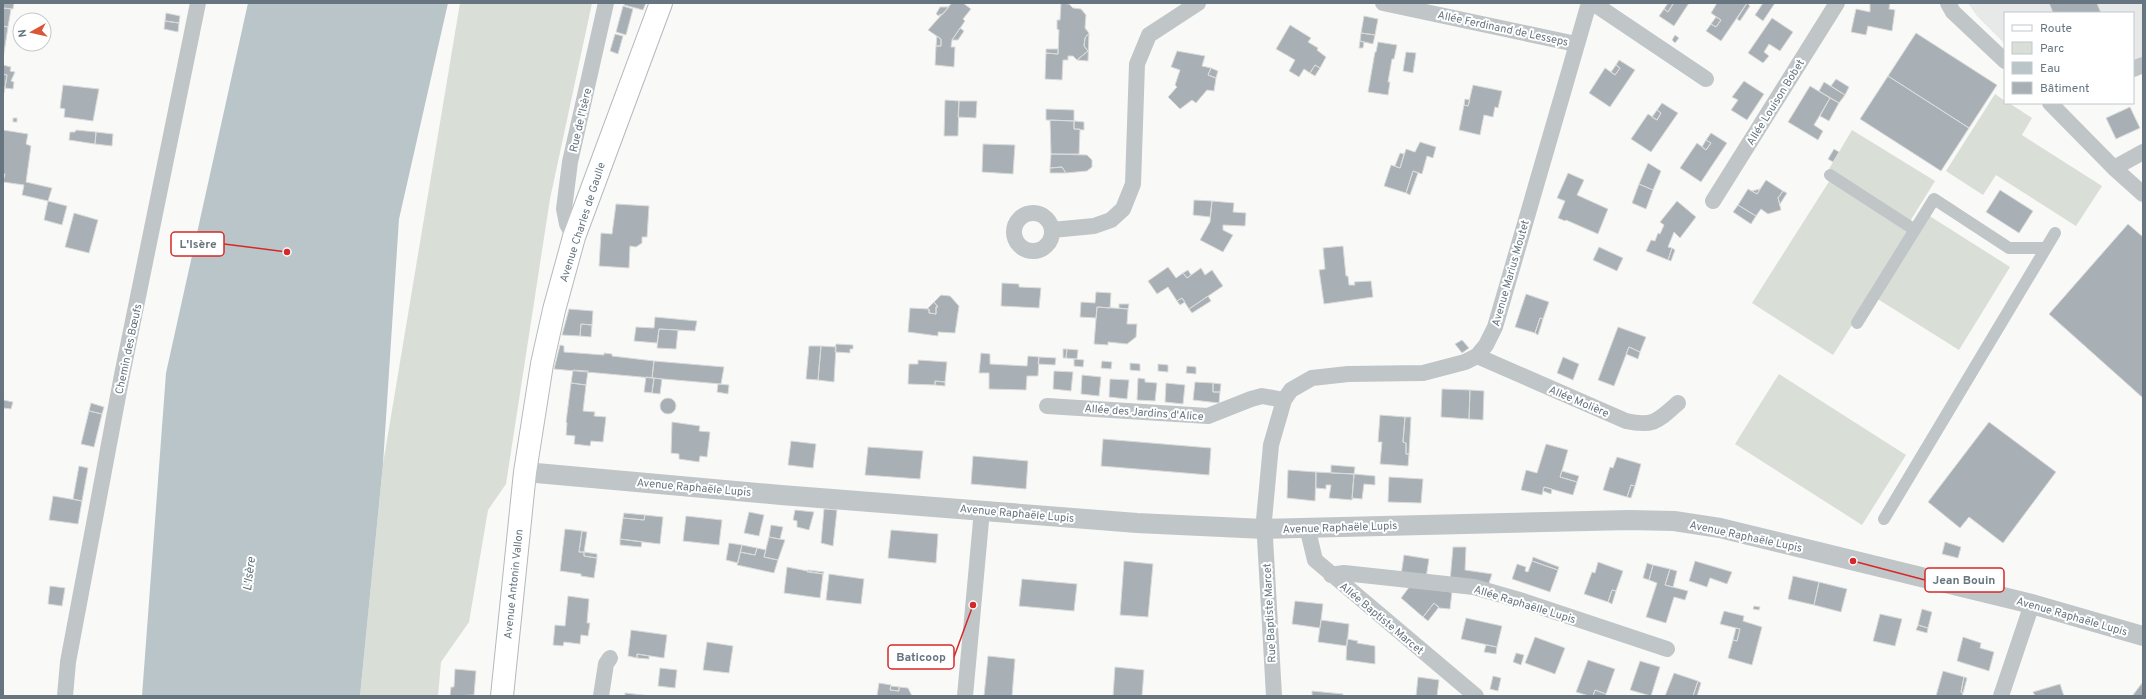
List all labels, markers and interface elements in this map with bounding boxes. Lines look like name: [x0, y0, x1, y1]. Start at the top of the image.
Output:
street label: Allée Ferdinand de Lesseps: [1436, 8, 1570, 50]
north arrow: [12, 12, 52, 52]
legend: [2004, 12, 2134, 104]
text: Route: [2040, 21, 2072, 37]
text: N: [16, 28, 31, 38]
text: Parc: [2040, 41, 2064, 57]
street label: Allée Louison Bobet: [1744, 57, 1808, 148]
text: Eau: [2040, 61, 2060, 77]
text: Bâtiment: [2040, 81, 2090, 97]
street label: Rue de l'Isère: [567, 87, 595, 154]
street label: Avenue Charles de Gaulle: [557, 161, 609, 284]
street label: Avenue Marius Moutet: [1489, 218, 1533, 328]
callout: L'Isère: [171, 232, 224, 256]
text: L'Isère: [179, 237, 217, 253]
street label: Chemin des Bœufs: [113, 303, 145, 396]
street label: Allée Molière: [1546, 383, 1611, 421]
street label: Allée des Jardins d'Alice: [1084, 402, 1204, 424]
street label: Avenue Raphaële Lupis: [636, 476, 752, 500]
street label: Avenue Raphaële Lupis: [959, 502, 1075, 526]
street label: Avenue Raphaële Lupis: [1688, 518, 1803, 556]
street label: Avenue Raphaële Lupis: [1282, 519, 1398, 537]
street label: Avenue Antonin Vallon: [501, 529, 527, 640]
water label: L'Isère: [240, 556, 260, 592]
street label: Rue Baptiste Marcet: [1260, 563, 1280, 663]
callout: Jean Bouin: [1925, 568, 2004, 592]
text: Jean Bouin: [1933, 573, 1995, 589]
street label: Allée Baptiste Marcet: [1337, 580, 1426, 658]
street label: Allée Raphaëlle Lupis: [1472, 583, 1577, 627]
street label: Avenue Raphaële Lupis: [2015, 594, 2129, 640]
callout: Baticoop: [888, 645, 954, 669]
text: Baticoop: [896, 650, 946, 666]

